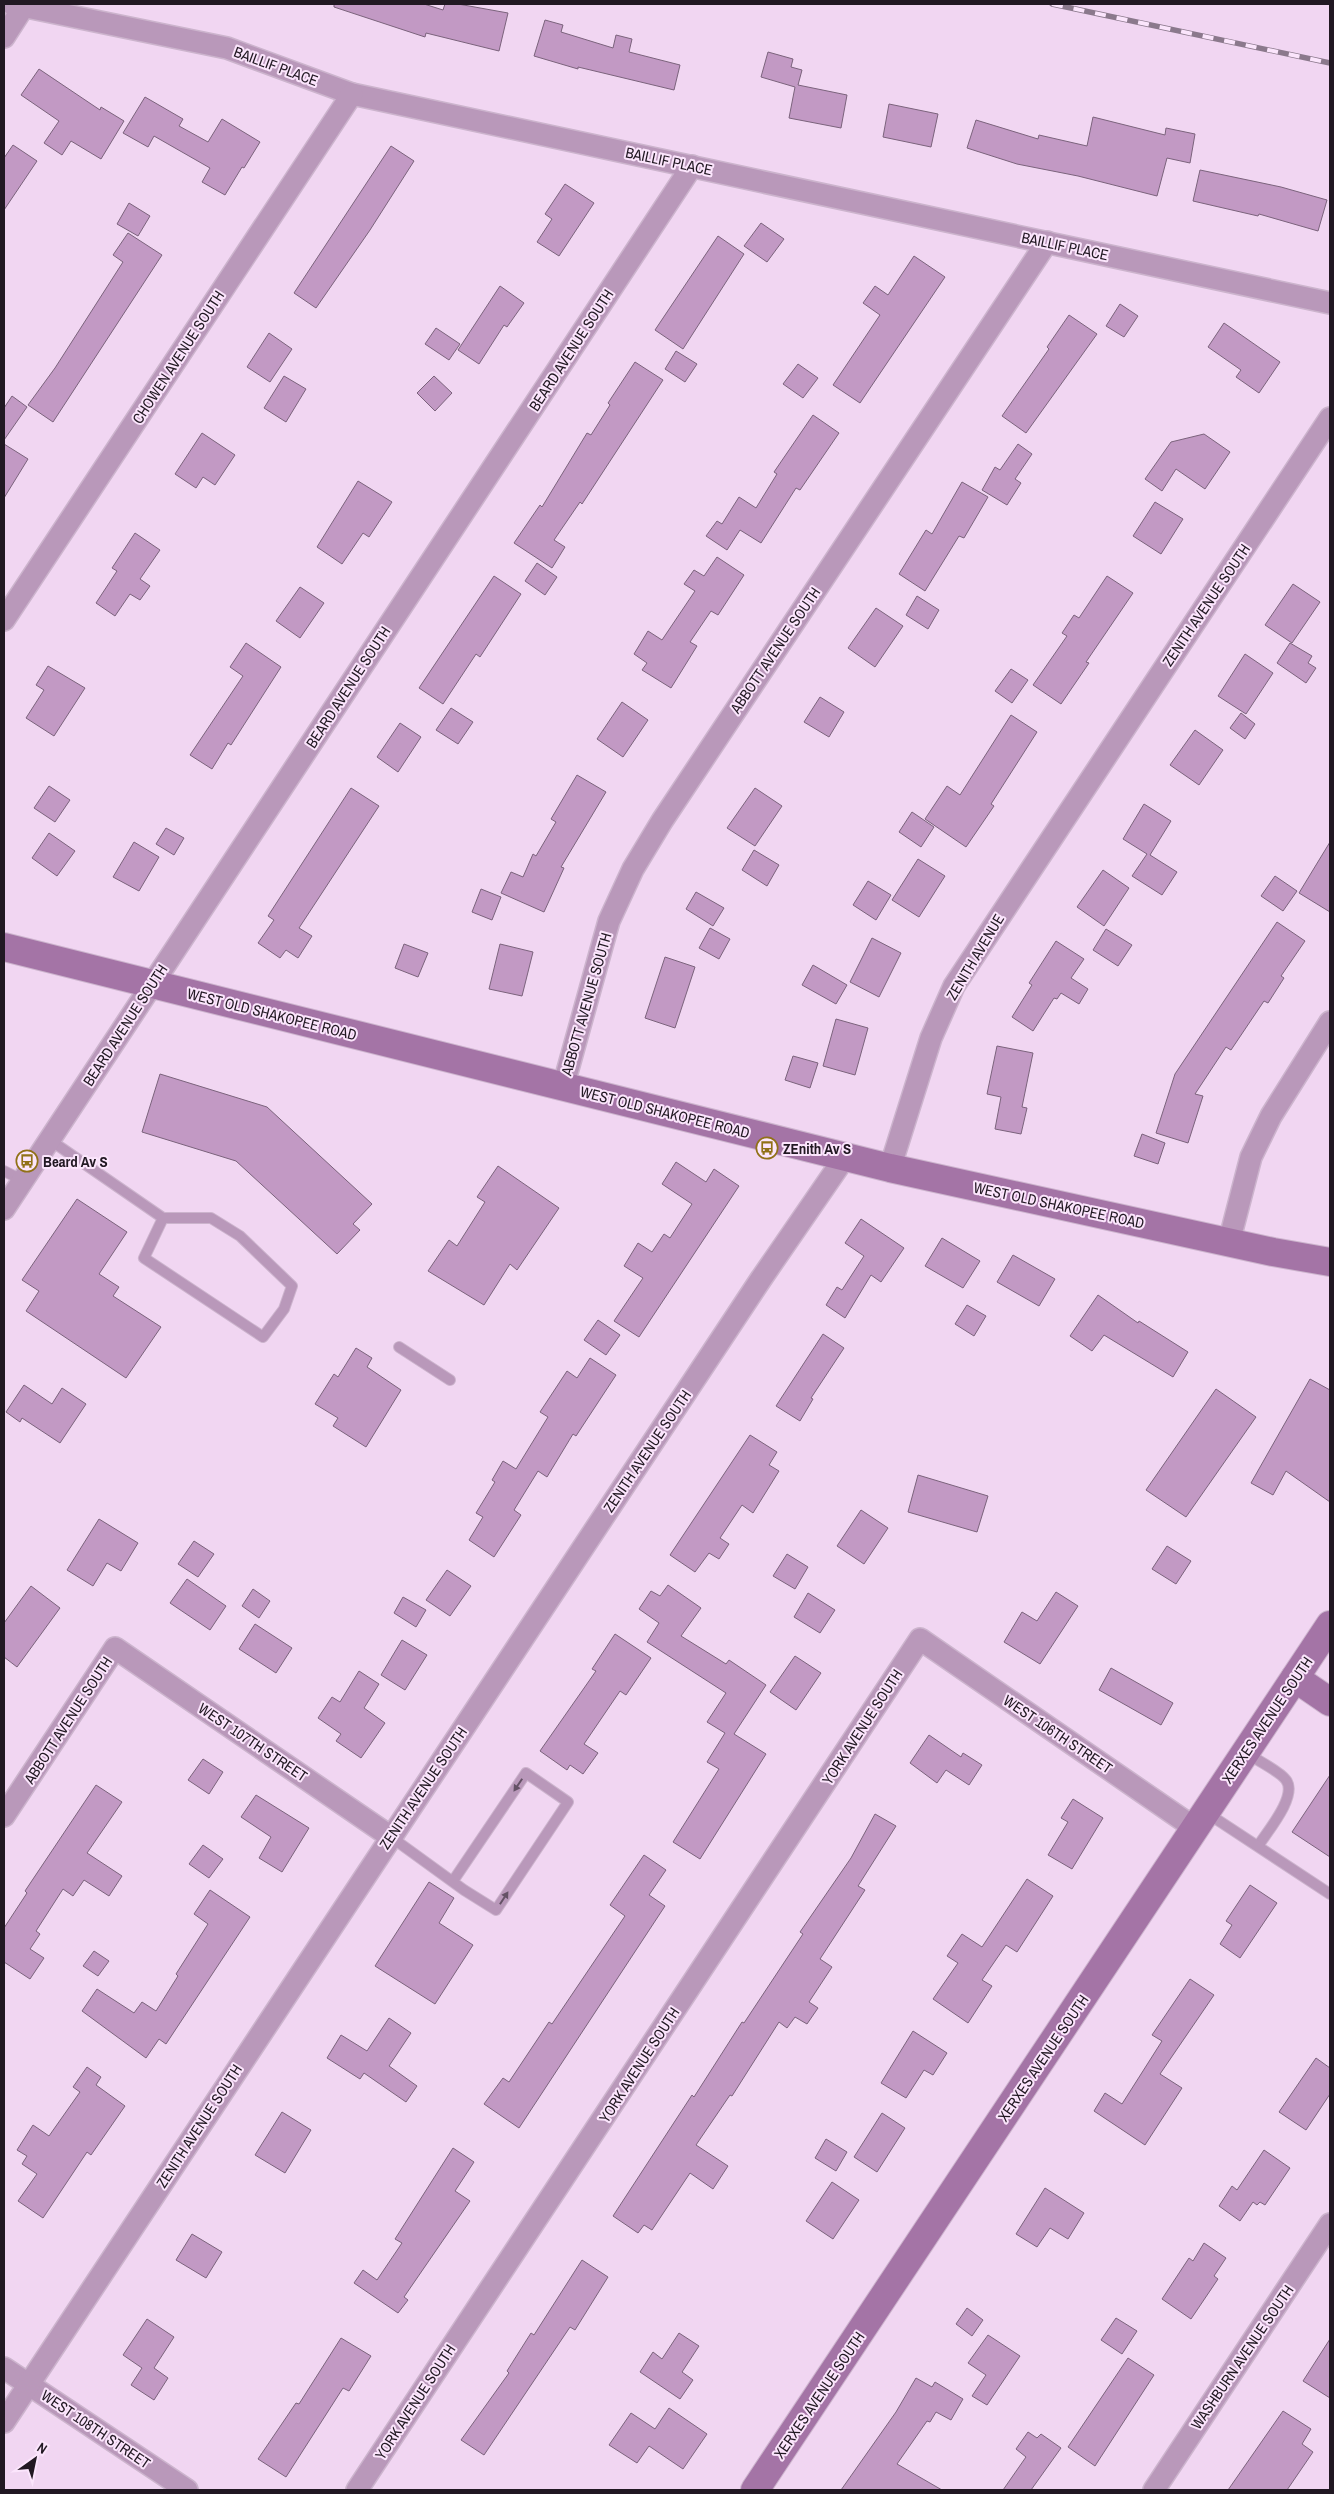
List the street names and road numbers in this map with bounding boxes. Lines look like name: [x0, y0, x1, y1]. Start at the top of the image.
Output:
street label: BAILLIF PLACE: [231, 41, 321, 91]
street label: BAILLIF PLACE: [624, 142, 714, 180]
street label: BAILLIF PLACE: [1020, 227, 1110, 265]
street label: BEARD AVENUE SOUTH: [524, 285, 618, 415]
street label: CHOWEN AVENUE SOUTH: [127, 286, 229, 428]
street label: ZENITH AVENUE SOUTH: [1157, 540, 1255, 670]
street label: ABBOTT AVENUE SOUTH: [724, 583, 825, 718]
street label: BEARD AVENUE SOUTH: [301, 622, 395, 752]
street label: ZENITH AVENUE: [941, 910, 1009, 1004]
street label: ABBOTT AVENUE SOUTH: [555, 930, 616, 1079]
street label: BEARD AVENUE SOUTH: [78, 960, 172, 1090]
street label: WEST OLD SHAKOPEE ROAD: [185, 983, 359, 1045]
street label: WEST OLD SHAKOPEE ROAD: [578, 1081, 752, 1143]
street label: WEST OLD SHAKOPEE ROAD: [972, 1177, 1146, 1233]
street label: ZENITH AVENUE SOUTH: [598, 1386, 696, 1516]
street label: ABBOTT AVENUE SOUTH: [18, 1652, 117, 1789]
street label: XERXES AVENUE SOUTH: [1217, 1652, 1317, 1788]
street label: YORK AVENUE SOUTH: [817, 1665, 907, 1789]
street label: WEST 106TH STREET: [999, 1690, 1117, 1779]
street label: WEST 107TH STREET: [194, 1698, 312, 1787]
street label: ZENITH AVENUE SOUTH: [374, 1723, 472, 1853]
street label: XERXES AVENUE SOUTH: [993, 1990, 1093, 2126]
street label: YORK AVENUE SOUTH: [594, 2003, 684, 2127]
street label: ZENITH AVENUE SOUTH: [151, 2060, 247, 2192]
street label: WASHBURN AVENUE SOUTH: [1186, 2281, 1298, 2433]
street label: XERXES AVENUE SOUTH: [769, 2327, 869, 2463]
street label: YORK AVENUE SOUTH: [370, 2340, 460, 2464]
street label: WEST 108TH STREET: [37, 2385, 155, 2474]

